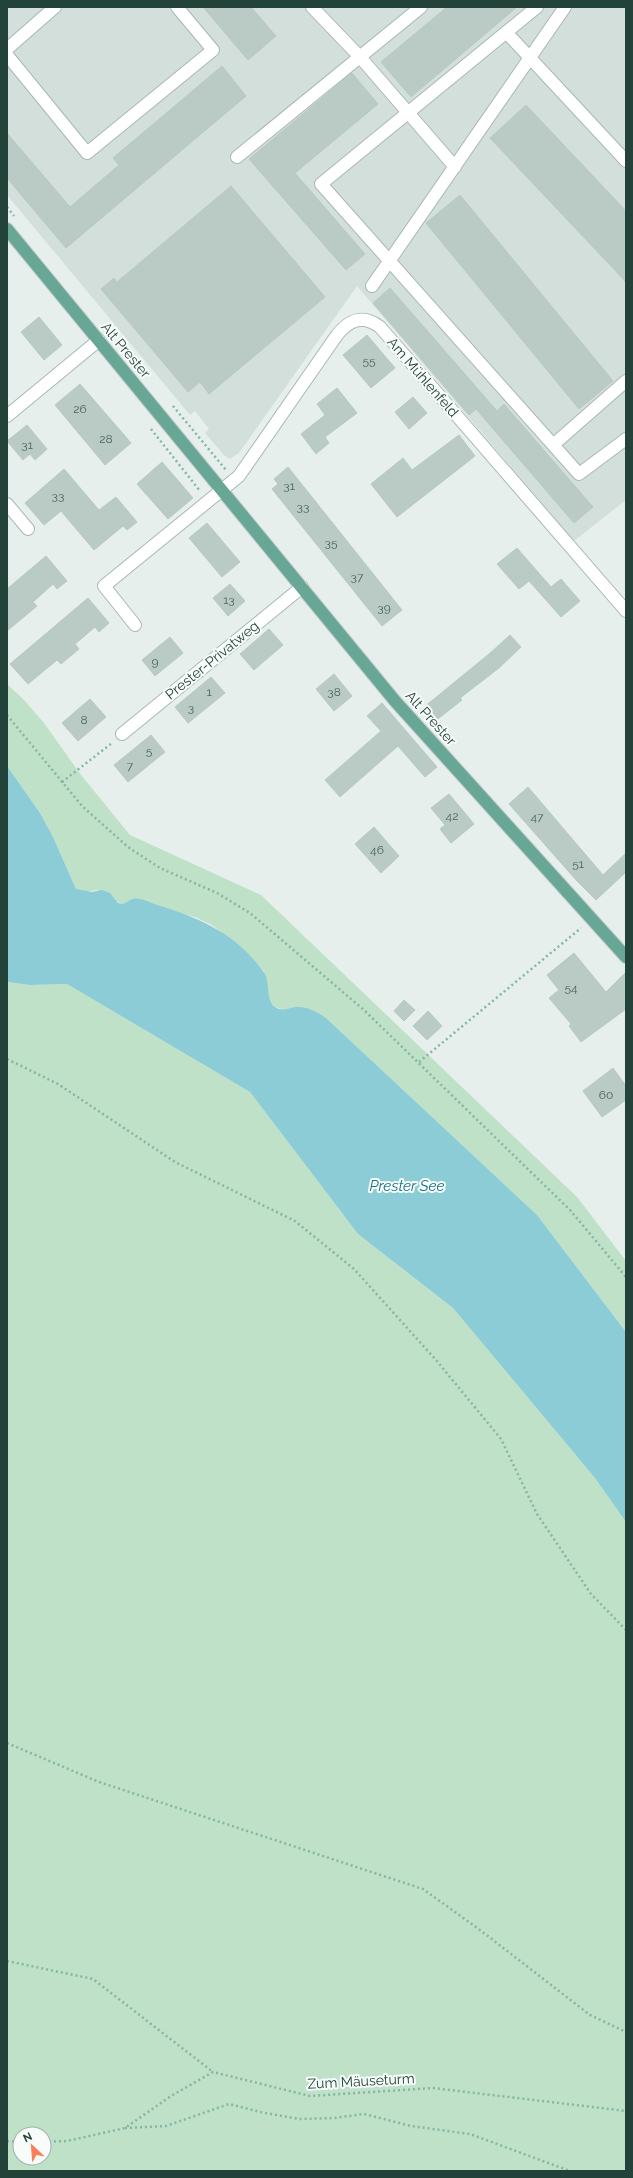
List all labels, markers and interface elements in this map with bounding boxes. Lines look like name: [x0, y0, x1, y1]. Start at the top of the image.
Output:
street label: Alt Prester: [98, 319, 154, 381]
street label: Am Mühlenfeld: [384, 334, 462, 420]
house number: 55: [362, 354, 376, 368]
house number: 26: [73, 402, 87, 416]
house number: 28: [99, 432, 113, 446]
house number: 31: [21, 438, 33, 452]
house number: 31: [283, 479, 295, 493]
house number: 33: [52, 489, 64, 503]
house number: 33: [297, 500, 309, 514]
house number: 35: [325, 536, 338, 550]
house number: 37: [351, 570, 364, 584]
house number: 13: [223, 593, 235, 607]
house number: 39: [377, 601, 391, 615]
street label: Prester-Privatweg: [162, 617, 262, 703]
house number: 9: [151, 655, 159, 669]
house number: 1: [206, 685, 212, 699]
house number: 38: [327, 685, 341, 699]
street label: Alt Prester: [402, 688, 460, 749]
house number: 3: [188, 701, 194, 715]
house number: 8: [80, 713, 88, 727]
house number: 5: [146, 744, 153, 758]
house number: 7: [127, 759, 134, 773]
house number: 42: [446, 809, 458, 823]
house number: 47: [531, 810, 544, 824]
house number: 46: [370, 843, 384, 857]
house number: 51: [572, 857, 584, 871]
house number: 54: [564, 981, 578, 995]
house number: 60: [599, 1088, 613, 1102]
water label: Prester See: [369, 1177, 445, 1195]
street label: Zum Mäuseturm: [307, 2070, 415, 2092]
north arrow: [12, 2126, 52, 2166]
text: N: [21, 2130, 34, 2145]

